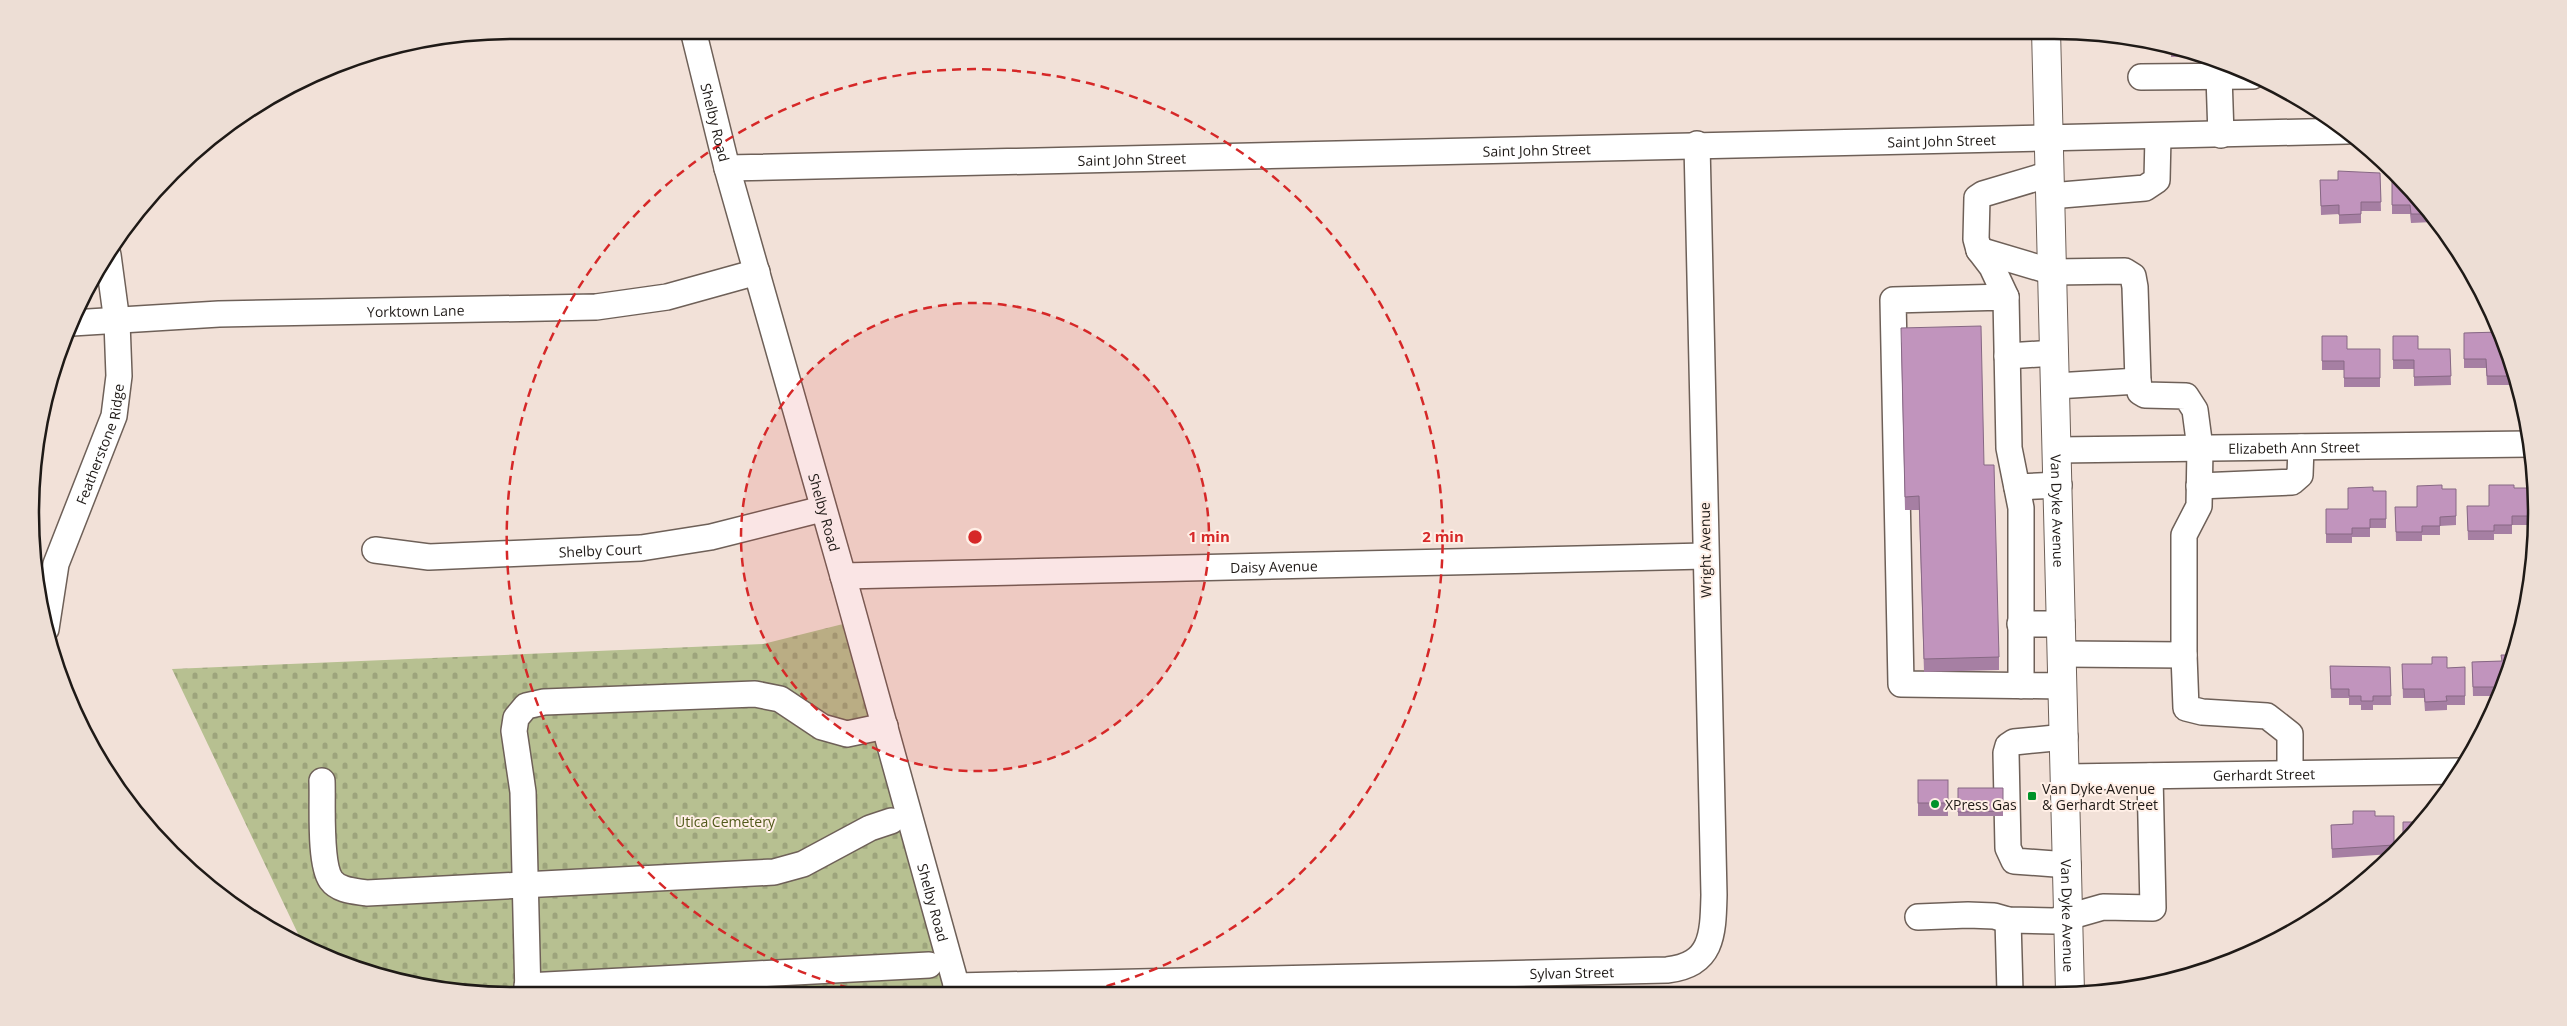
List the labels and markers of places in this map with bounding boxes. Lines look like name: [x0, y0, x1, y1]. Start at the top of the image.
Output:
centre of rings: [966, 528, 984, 546]
place label: Van Dyke Avenue & Gerhardt Street: [2042, 779, 2158, 814]
marker: Van Dyke Avenue & Gerhardt Street: [2026, 790, 2038, 802]
place label: XPress Gas: [1945, 795, 2017, 814]
marker: XPress Gas: [1929, 798, 1941, 810]

